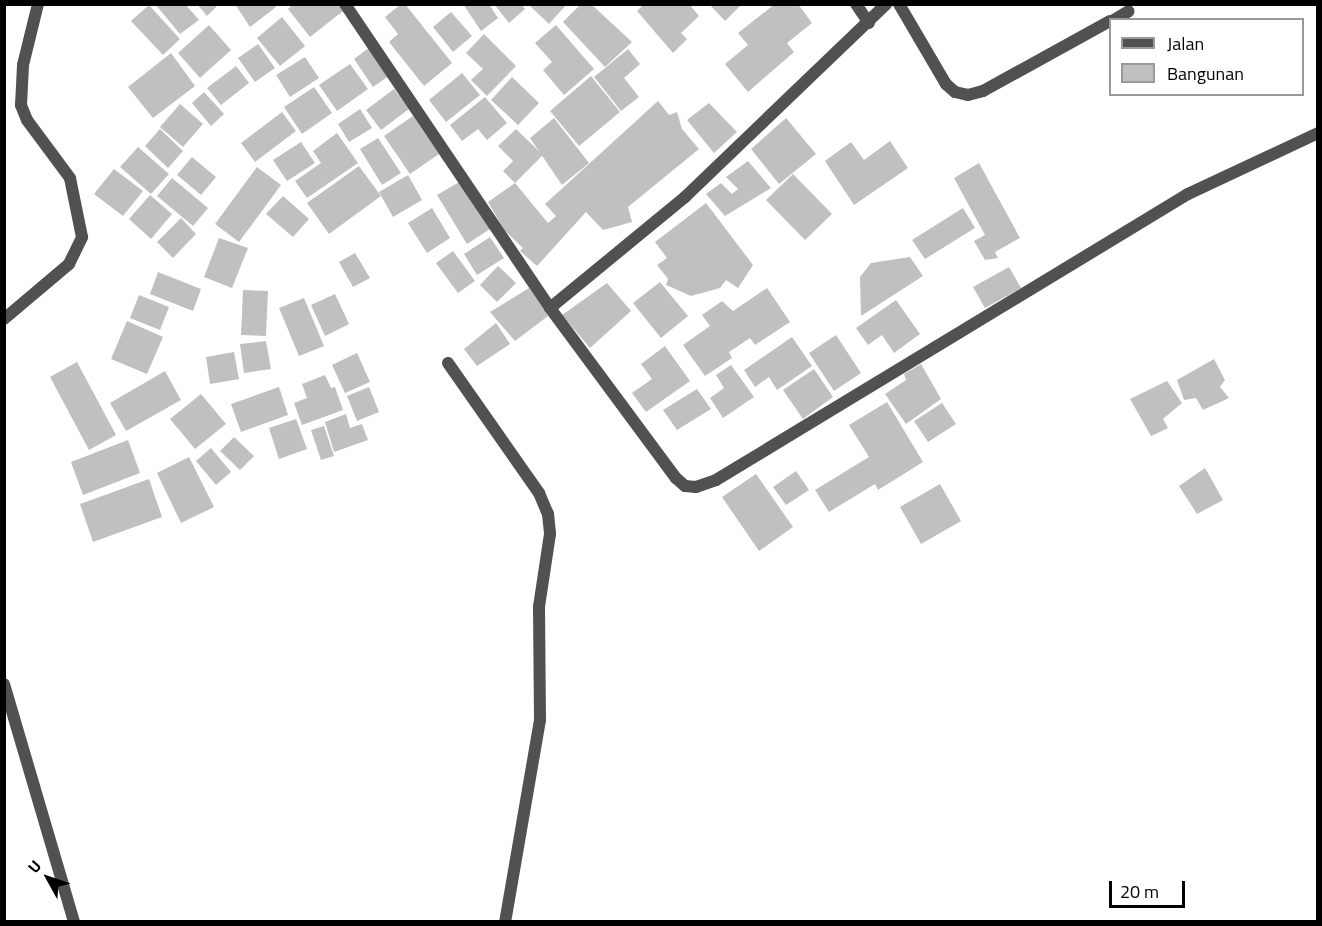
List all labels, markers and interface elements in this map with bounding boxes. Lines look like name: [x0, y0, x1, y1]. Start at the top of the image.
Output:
legend: [1109, 18, 1304, 96]
text: Jalan: [1167, 30, 1204, 57]
text: Bangunan: [1167, 60, 1244, 87]
north arrow: [18, 848, 78, 908]
text: U: [22, 855, 47, 878]
scale bar: [1112, 869, 1188, 907]
text: 20 m: [1120, 878, 1159, 905]

